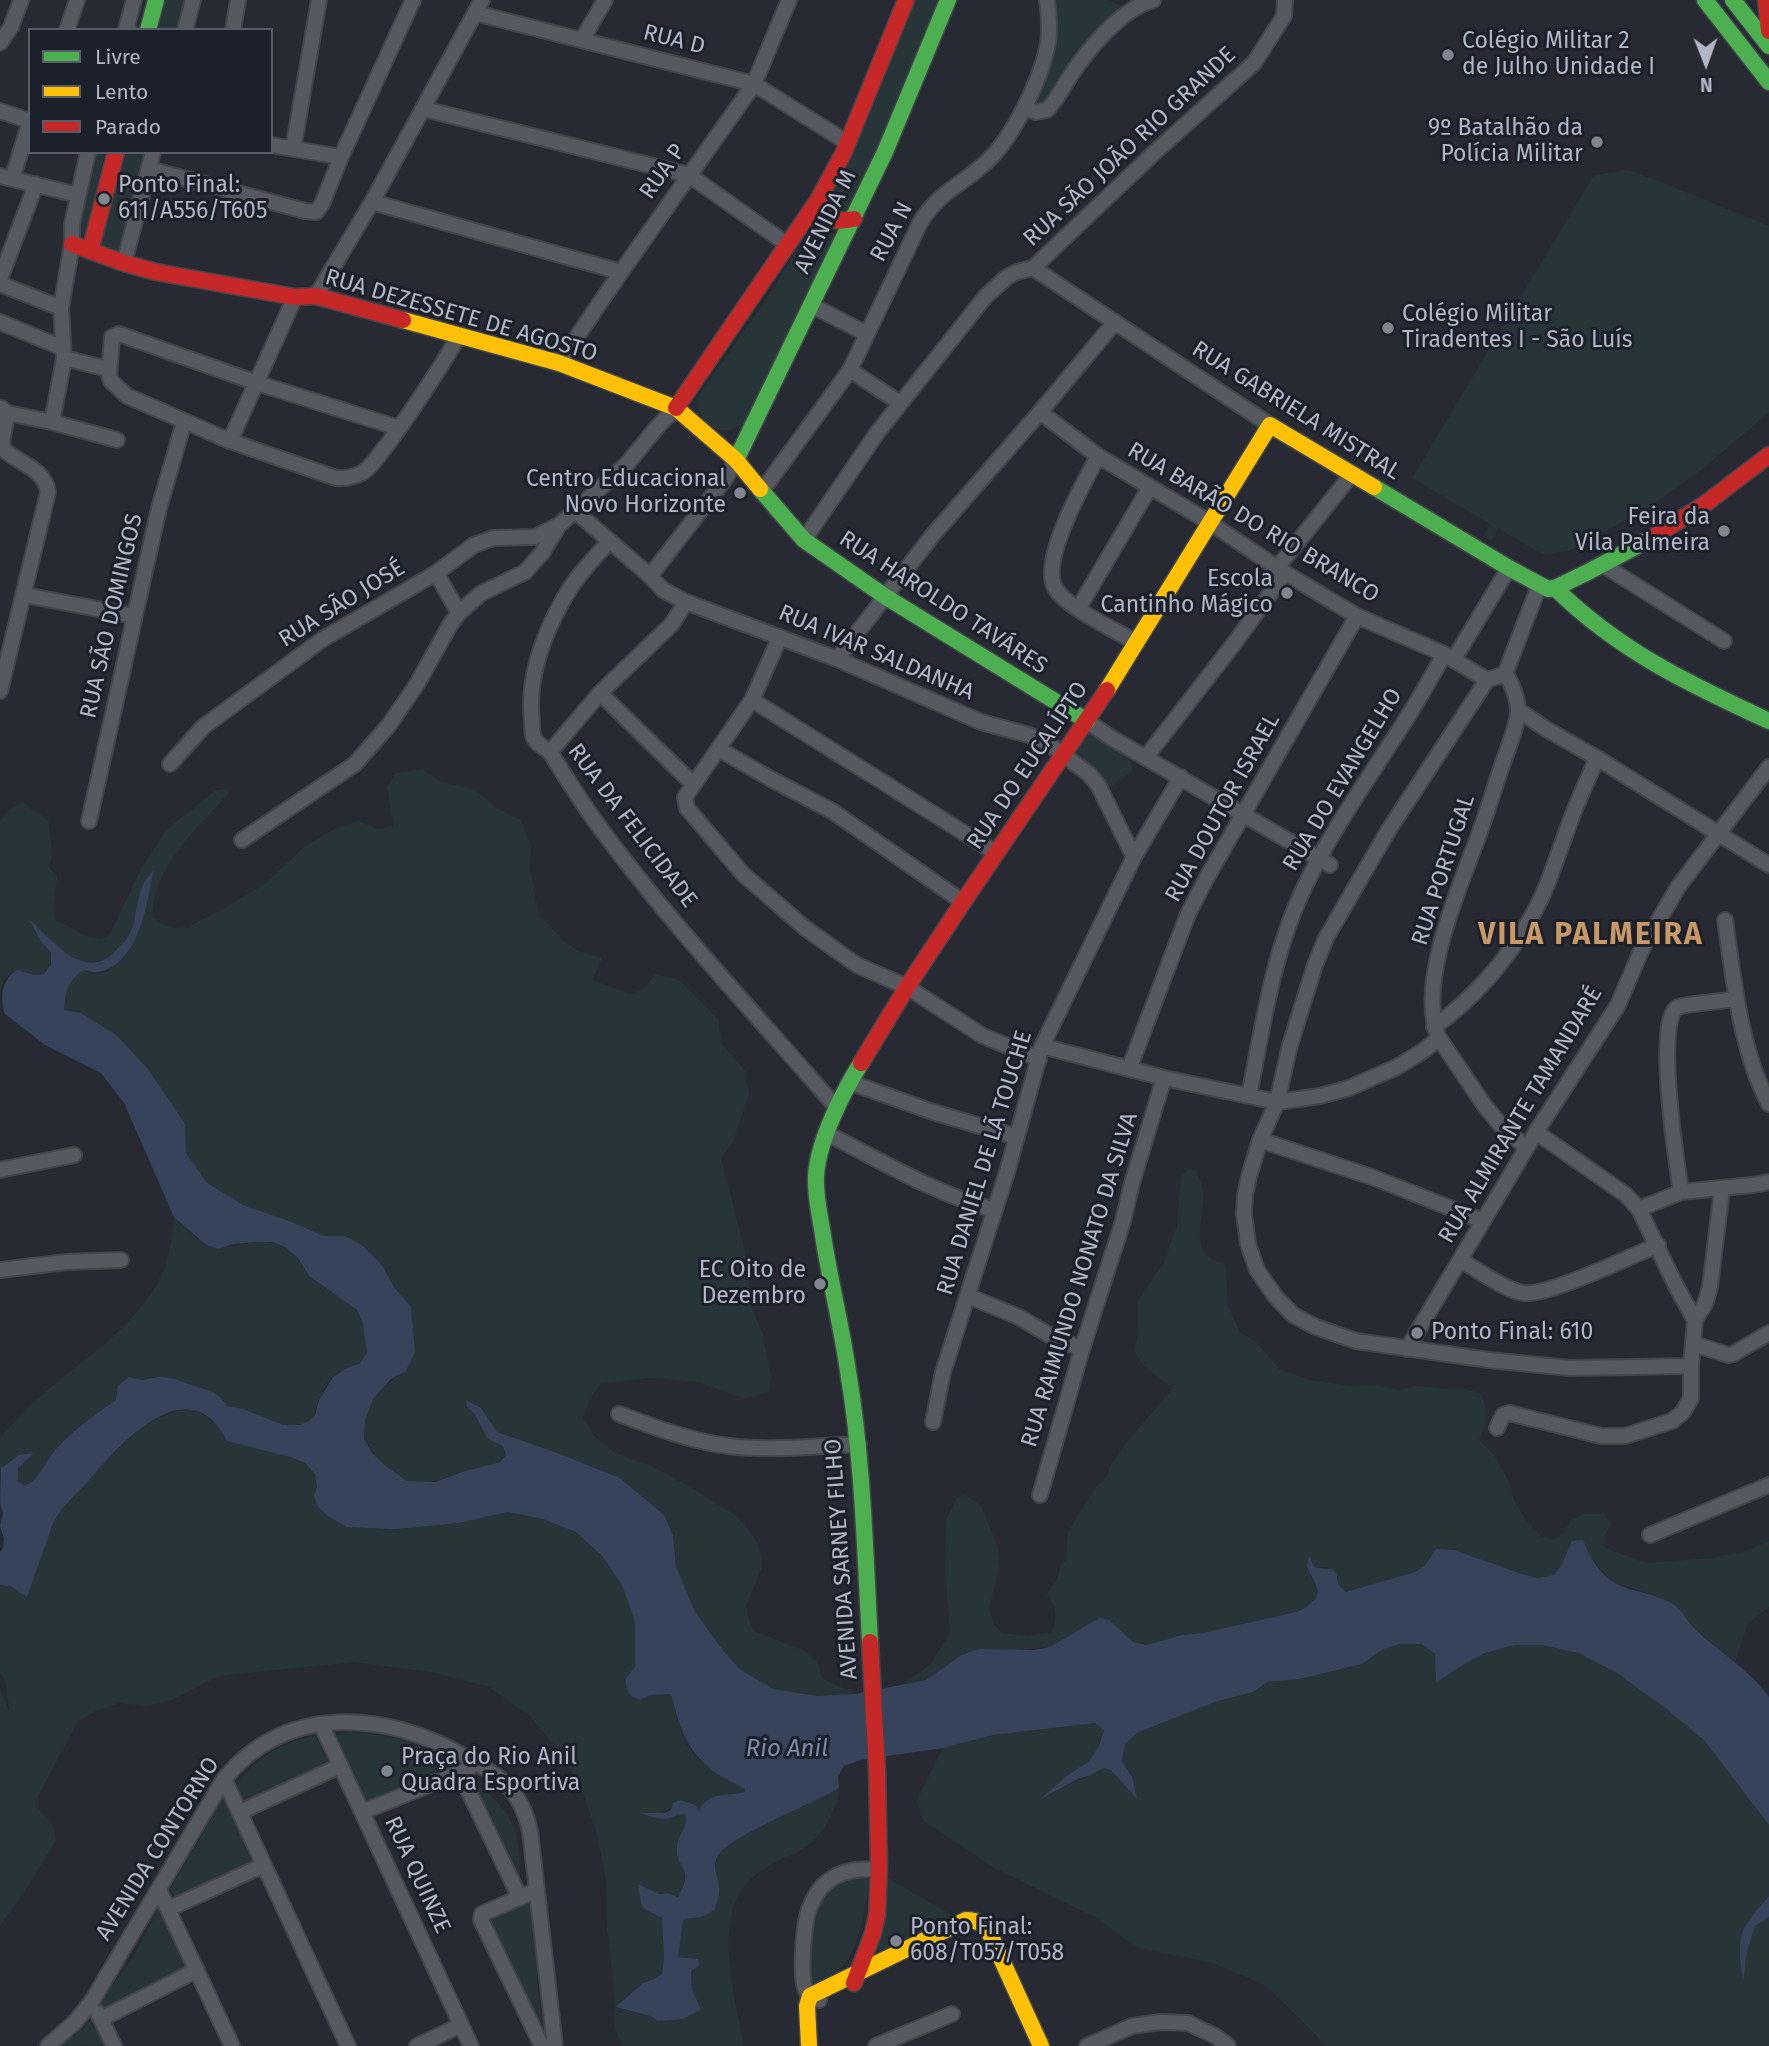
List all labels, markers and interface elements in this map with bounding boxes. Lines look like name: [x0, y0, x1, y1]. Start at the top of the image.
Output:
street label: RUA D: [640, 19, 708, 61]
legend: [28, 28, 273, 154]
place label: Colégio Militar 2 de Julho Unidade I: [1462, 28, 1655, 82]
north arrow: [1671, 28, 1741, 98]
street label: RUA SÃO JOÃO RIO GRANDE: [1018, 41, 1242, 253]
text: Livre: [95, 44, 141, 70]
marker: Colégio Militar 2 de Julho Unidade I: [1440, 47, 1456, 63]
text: N: [1700, 73, 1713, 96]
text: Lento: [95, 79, 148, 105]
text: Parado: [95, 114, 161, 140]
place label: 9º Batalhão da Polícia Militar: [1428, 115, 1583, 169]
marker: 9º Batalhão da Polícia Militar: [1589, 134, 1605, 150]
street label: RUA P: [634, 139, 692, 205]
street label: AVENIDA M: [789, 166, 863, 278]
place label: Ponto Final: 611/A556/T605: [118, 172, 267, 226]
marker: Ponto Final: 611/A556/T605: [96, 191, 112, 207]
street label: RUA N: [865, 197, 919, 267]
street label: RUA DEZESSETE DE AGOSTO: [322, 264, 600, 368]
place label: Colégio Militar Tiradentes I - São Luís: [1402, 301, 1633, 355]
marker: Colégio Militar Tiradentes I - São Luís: [1380, 320, 1396, 336]
street label: RUA GABRIELA MISTRAL: [1187, 336, 1405, 486]
street label: RUA BARÃO DO RIO BRANCO: [1122, 437, 1384, 609]
place label: Centro Educacional Novo Horizonte: [526, 466, 726, 520]
marker: Centro Educacional Novo Horizonte: [732, 485, 748, 501]
place label: Feira da Vila Palmeira: [1575, 504, 1710, 558]
street label: RUA SÃO DOMINGOS: [75, 511, 149, 721]
marker: Feira da Vila Palmeira: [1716, 523, 1732, 539]
street label: RUA HAROLDO TAVÁRES: [834, 525, 1052, 681]
street label: RUA SÃO JOSÉ: [274, 554, 410, 654]
place label: Escola Cantinho Mágico: [1101, 566, 1273, 620]
marker: Escola Cantinho Mágico: [1279, 585, 1295, 601]
street label: RUA IVAR SALDANHA: [774, 599, 978, 707]
street label: RUA DO EUCALÍPTO: [962, 677, 1094, 855]
street label: RUA DO EVANGELHO: [1278, 684, 1408, 876]
street label: RUA DOUTOR ISRAEL: [1160, 709, 1286, 907]
street label: RUA DA FELICIDADE: [561, 739, 703, 913]
street label: RUA PORTUGAL: [1407, 791, 1481, 949]
district label: VILA PALMEIRA: [1480, 918, 1702, 954]
street label: RUA ALMIRANTE TAMANDARÉ: [1433, 982, 1609, 1248]
street label: RUA DANIEL DE LÃ TOUCHE: [932, 1027, 1038, 1299]
street label: RUA RAIMUNDO NONATO DA SILVA: [1016, 1109, 1144, 1451]
place label: EC Oito de Dezembro: [699, 1257, 806, 1311]
marker: EC Oito de Dezembro: [812, 1276, 828, 1292]
place label: Ponto Final: 610: [1431, 1319, 1593, 1347]
marker: Ponto Final: 610: [1409, 1325, 1425, 1341]
street label: AVENIDA SARNEY FILHO: [820, 1438, 864, 1680]
water label: Rio Anil: [746, 1735, 828, 1763]
place label: Praça do Rio Anil Quadra Esportiva: [401, 1744, 580, 1798]
street label: AVENIDA CONTORNO: [90, 1752, 226, 1946]
marker: Praça do Rio Anil Quadra Esportiva: [379, 1763, 395, 1779]
street label: RUA QUINZE: [378, 1812, 456, 1938]
place label: Ponto Final: 608/T057/T058: [910, 1914, 1064, 1968]
marker: Ponto Final: 608/T057/T058: [888, 1933, 904, 1949]

